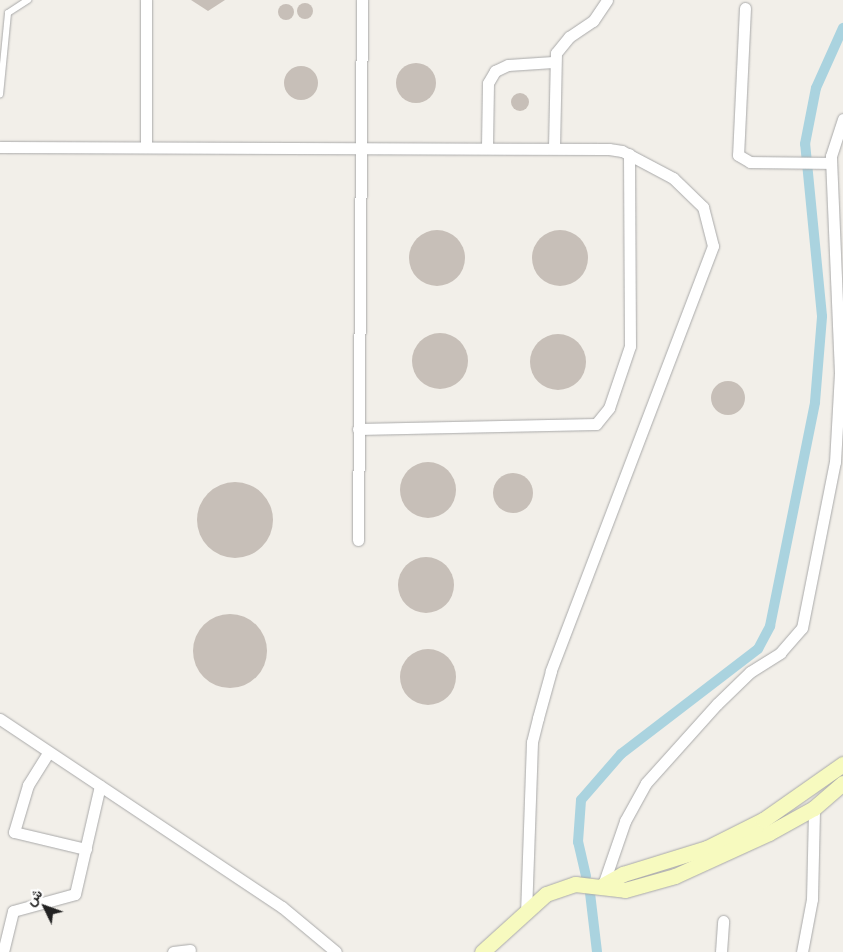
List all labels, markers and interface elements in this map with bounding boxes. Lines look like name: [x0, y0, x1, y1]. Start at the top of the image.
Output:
north arrow: [20, 882, 70, 932]
text: ش: [22, 885, 45, 909]

